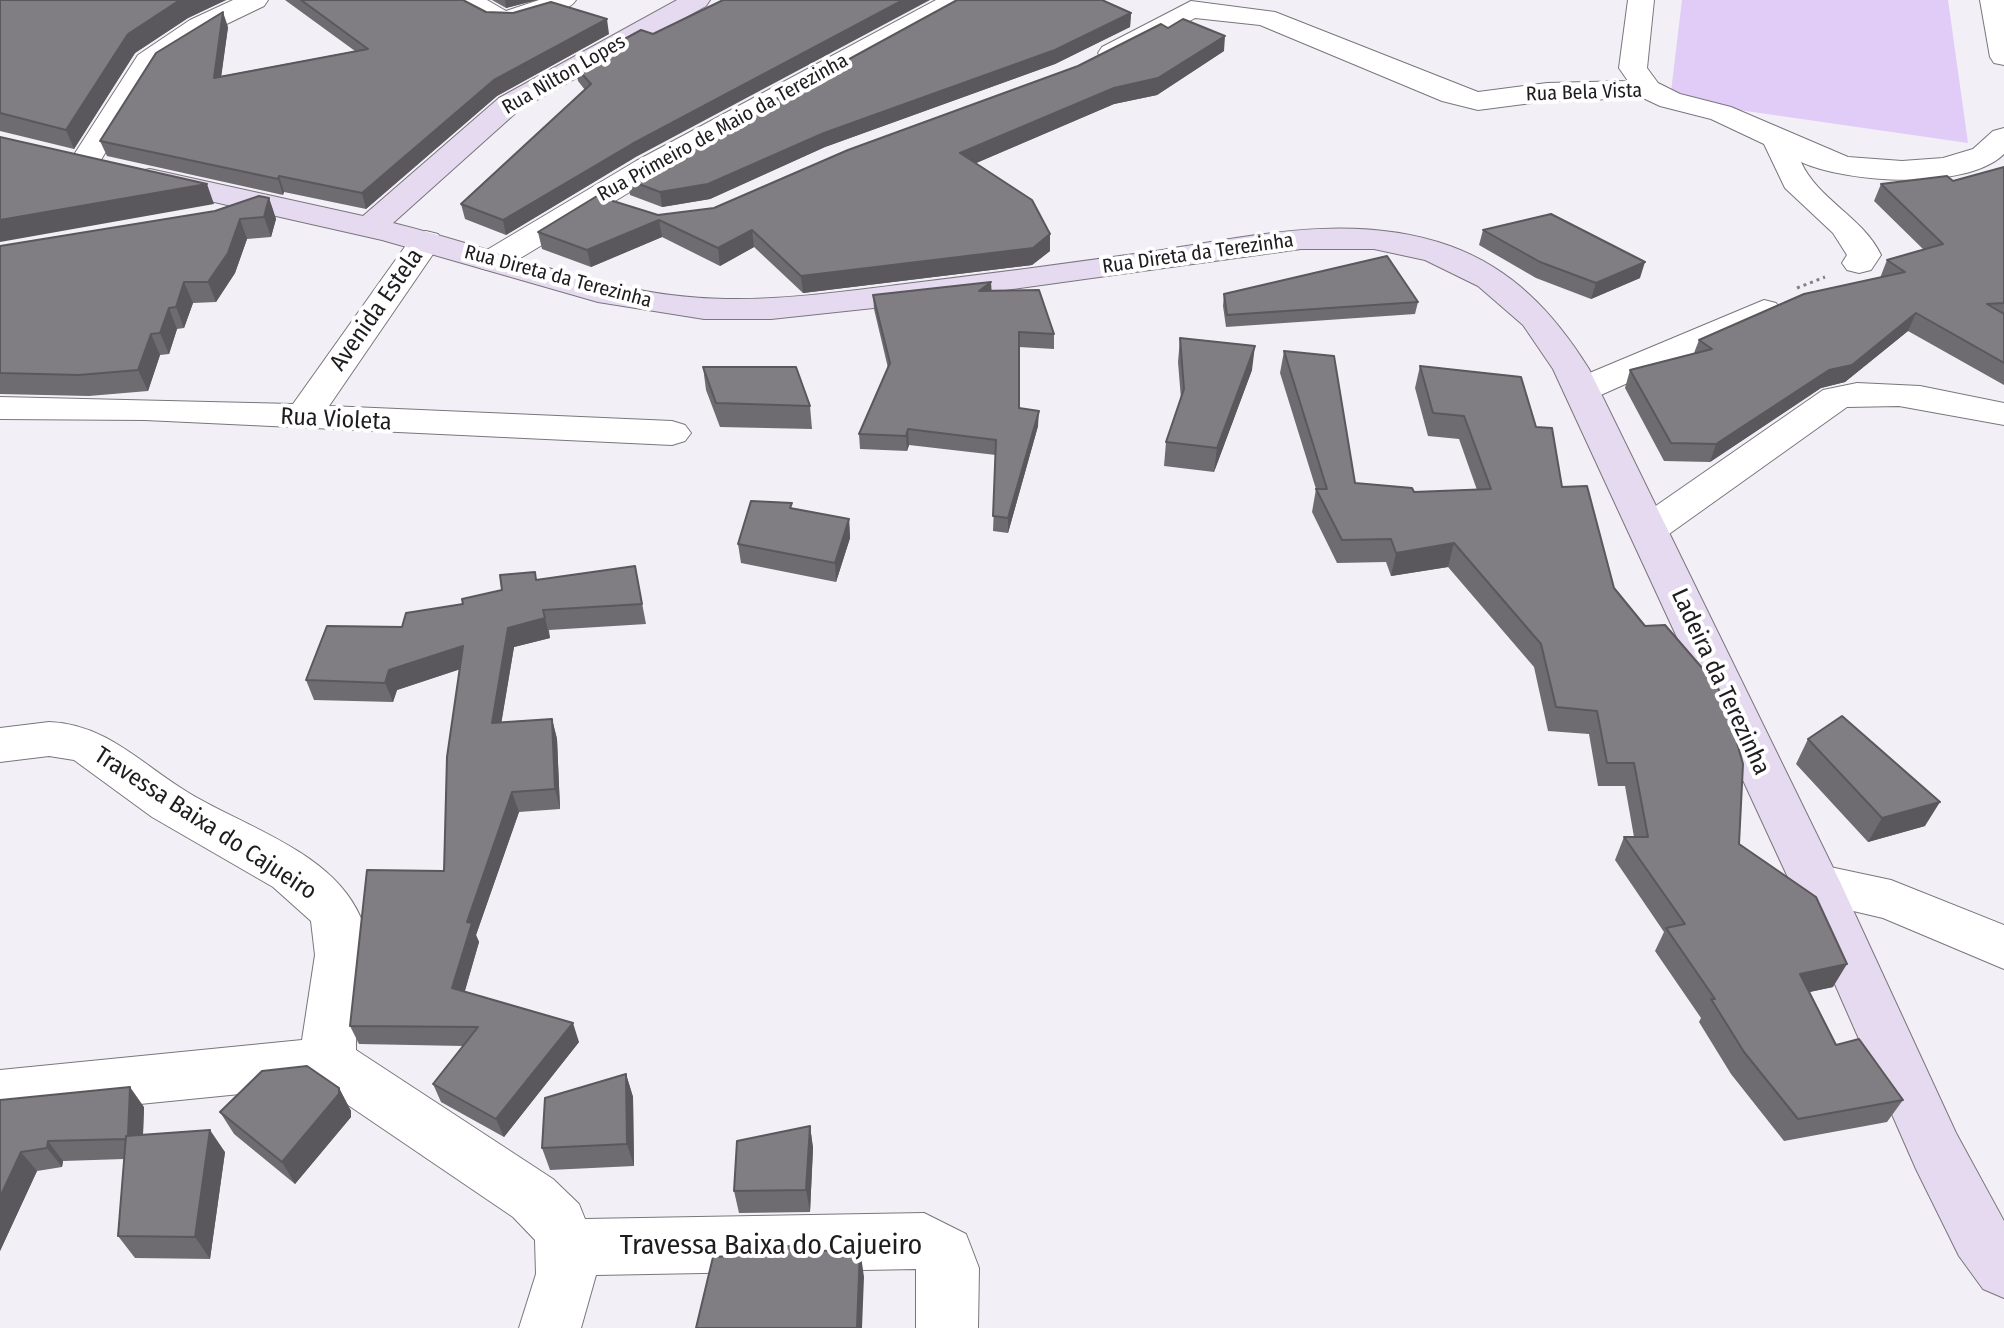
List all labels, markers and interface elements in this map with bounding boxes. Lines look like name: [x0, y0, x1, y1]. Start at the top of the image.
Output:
street label: Rua Nilton Lopes: [498, 30, 630, 120]
street label: Rua Primeiro de Maio da Terezinha: [594, 49, 852, 207]
street label: Rua Bela Vista: [1525, 79, 1643, 107]
street label: Rua Direta da Terezinha: [1101, 229, 1295, 279]
street label: Rua Direta da Terezinha: [462, 240, 654, 314]
street label: Avenida Estela: [324, 243, 430, 377]
street label: Rua Violeta: [280, 403, 392, 437]
street label: Ladeira da Terezinha: [1664, 584, 1776, 780]
street label: Travessa Baixa do Cajueiro: [88, 741, 322, 907]
street label: Travessa Baixa do Cajueiro: [620, 1229, 922, 1263]

